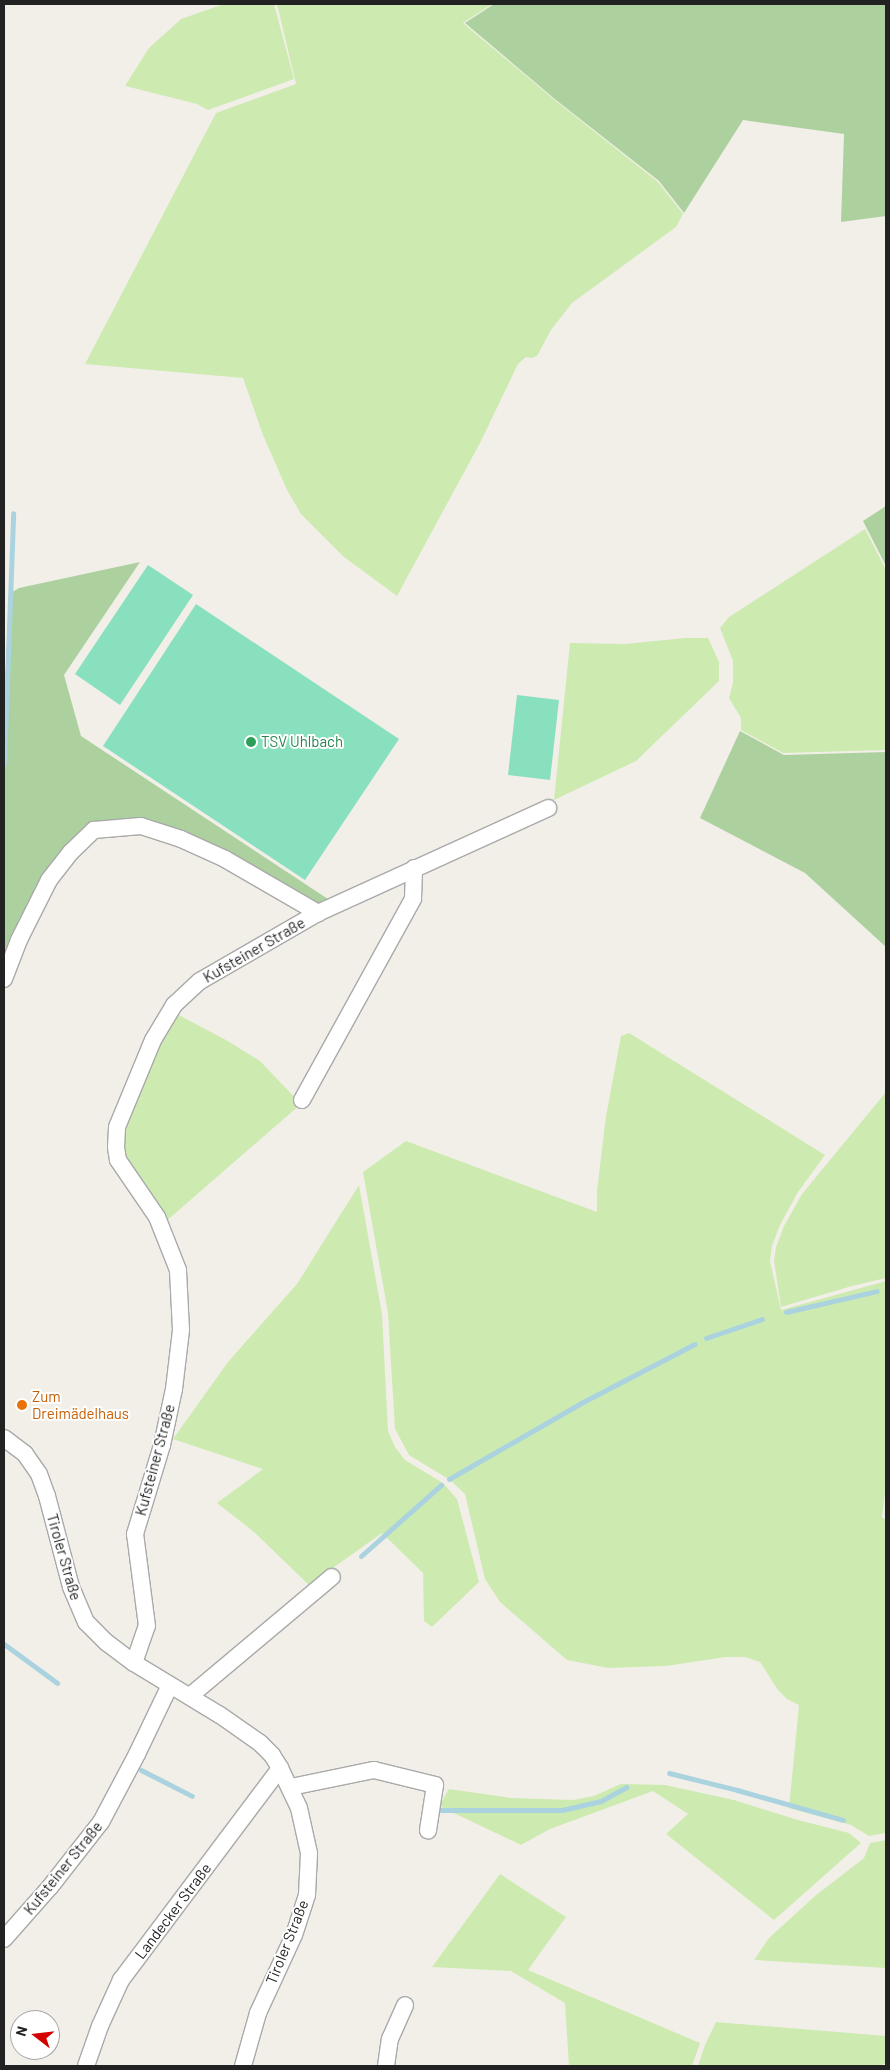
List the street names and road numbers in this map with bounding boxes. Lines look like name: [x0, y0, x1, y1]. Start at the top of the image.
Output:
street label: Kufsteiner Straße: [200, 914, 308, 986]
street label: Kufsteiner Straße: [131, 1402, 179, 1518]
street label: Tiroler Straße: [43, 1512, 85, 1602]
street label: Kufsteiner Straße: [20, 1818, 106, 1918]
street label: Landecker Straße: [131, 1859, 215, 1963]
street label: Tiroler Straße: [262, 1897, 312, 1987]

